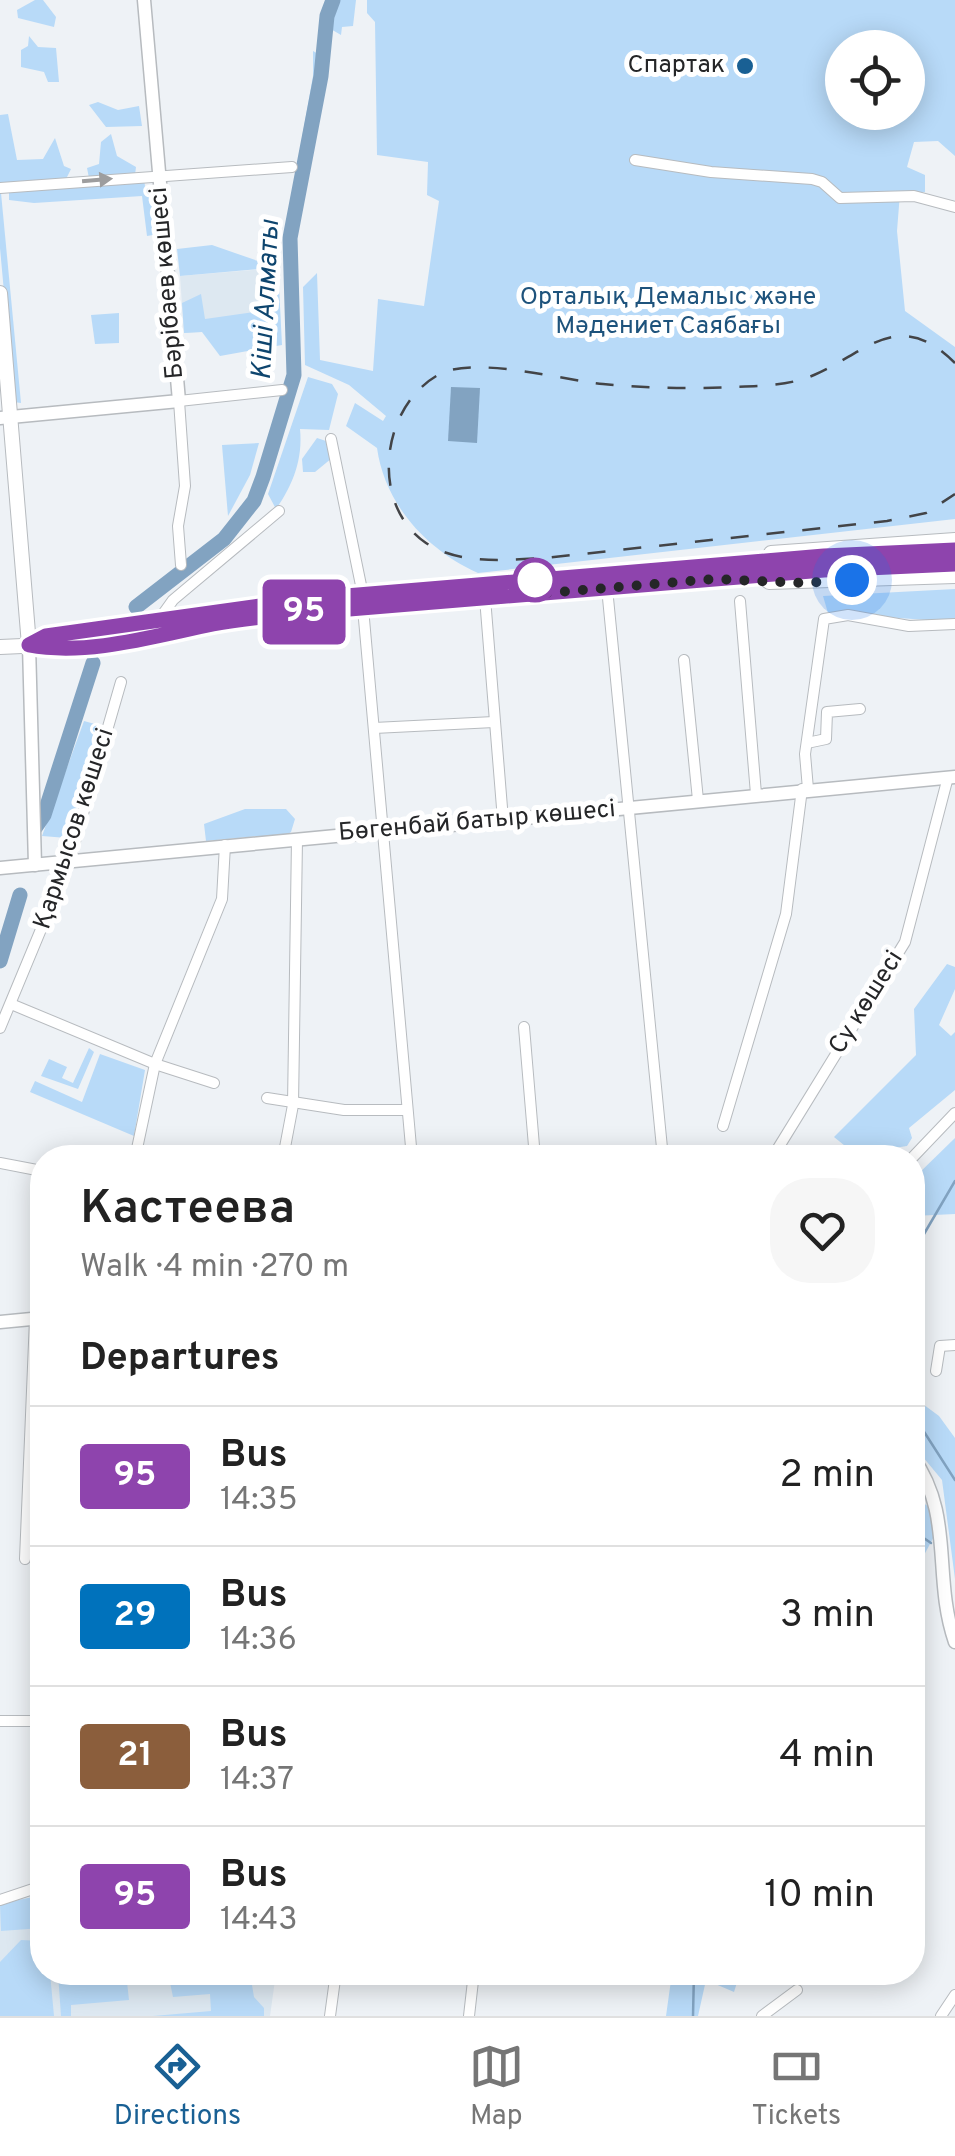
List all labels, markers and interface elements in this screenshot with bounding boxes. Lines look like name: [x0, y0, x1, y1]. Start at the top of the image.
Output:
map controls: [825, 30, 925, 130]
button: locate: [825, 30, 925, 130]
place label: Спартак: [628, 50, 725, 82]
marker: Спартак: [734, 55, 756, 77]
one-way arrow: [82, 172, 114, 188]
street label: Бәрібаев көшесі: [144, 186, 192, 380]
water label: Кіші Алматы: [245, 218, 289, 381]
park label: Орталық Демалыс және Мәдениет Саябағы: [520, 282, 816, 343]
your location: [827, 555, 877, 605]
unlabelled marker: [514, 559, 556, 601]
line badge: 95: [259, 580, 349, 644]
text: 95: [283, 590, 325, 634]
street label: Қармысов көшесі: [27, 724, 123, 934]
street label: Бөгенбай батыр көшесі: [337, 794, 617, 850]
street label: Су көшесі: [823, 945, 911, 1061]
button: heart: [770, 1178, 875, 1283]
text: Кастеева: [80, 1180, 295, 1240]
text: Walk · 4 min · 270 m: [80, 1248, 349, 1288]
text: Departures: [80, 1335, 280, 1384]
text: Bus: [220, 1432, 287, 1481]
text: 2 min: [780, 1452, 875, 1501]
text: 95: [114, 1454, 156, 1498]
text: 14:35: [220, 1481, 298, 1521]
text: Bus: [220, 1572, 287, 1621]
text: 3 min: [780, 1592, 875, 1641]
text: 29: [114, 1594, 156, 1638]
text: 14:36: [220, 1621, 297, 1661]
text: Bus: [220, 1712, 287, 1761]
text: 4 min: [779, 1732, 875, 1781]
text: 21: [117, 1734, 153, 1778]
text: 14:37: [220, 1761, 294, 1801]
text: Bus: [220, 1852, 287, 1901]
text: 10 min: [764, 1872, 875, 1921]
text: 95: [114, 1874, 156, 1918]
text: 14:43: [220, 1901, 298, 1941]
tab: Directions: [114, 2039, 241, 2135]
tab: Map: [469, 2039, 524, 2135]
tab: Tickets: [751, 2039, 841, 2135]

